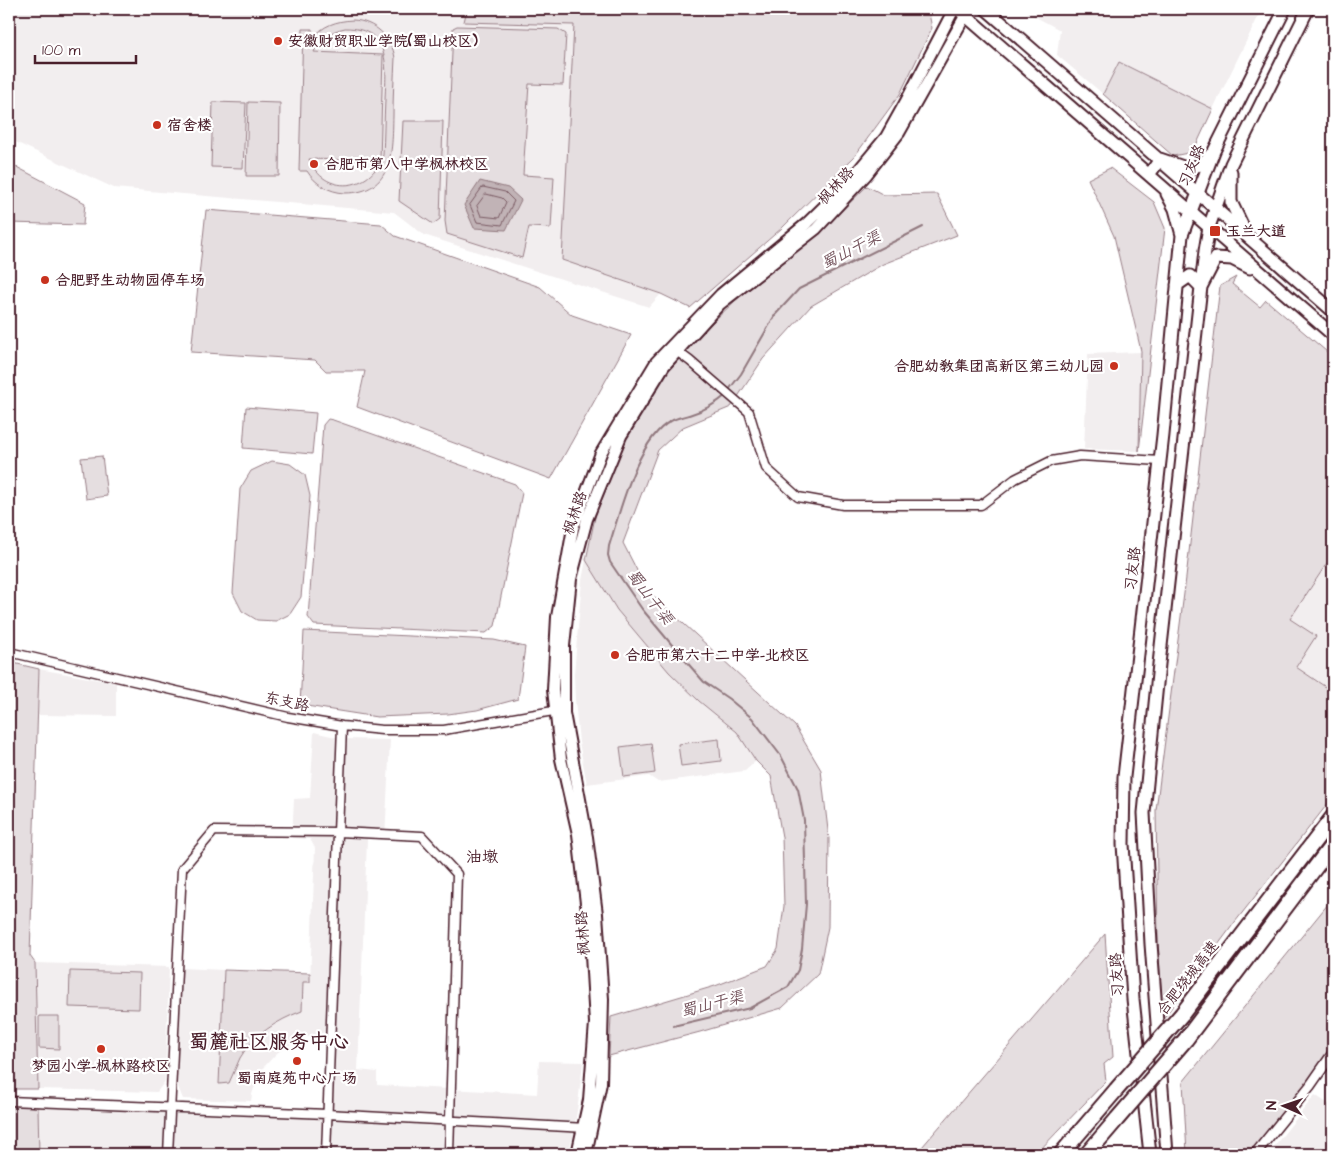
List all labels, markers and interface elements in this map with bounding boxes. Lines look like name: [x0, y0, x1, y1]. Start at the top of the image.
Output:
place label: 安徽财贸职业学院(蜀山校区): [288, 31, 478, 52]
scale bar: [35, 32, 136, 64]
marker: 安徽财贸职业学院(蜀山校区): [272, 35, 284, 47]
text: 100 m: [42, 40, 81, 61]
place label: 宿舍楼: [167, 115, 212, 136]
marker: 宿舍楼: [151, 119, 163, 131]
street label: 习友路: [1174, 141, 1210, 191]
place label: 合肥市第八中学枫林校区: [324, 154, 489, 175]
marker: 合肥市第八中学枫林校区: [308, 158, 320, 170]
street label: 枫林路: [813, 162, 859, 210]
place label: 玉兰大道: [1226, 221, 1286, 242]
marker: 玉兰大道: [1208, 224, 1222, 238]
water label: 蜀山干渠: [817, 225, 886, 274]
place label: 合肥野生动物园停车场: [55, 270, 205, 291]
marker: 合肥野生动物园停车场: [39, 274, 51, 286]
place label: 合肥幼教集团高新区第三幼儿园: [894, 356, 1104, 377]
marker: 合肥幼教集团高新区第三幼儿园: [1108, 360, 1120, 372]
street label: 枫林路: [558, 488, 592, 538]
street label: 习友路: [1120, 546, 1146, 592]
water label: 蜀山干渠: [622, 565, 679, 631]
place label: 合肥市第六十二中学-北校区: [625, 645, 810, 666]
marker: 合肥市第六十二中学-北校区: [609, 649, 621, 661]
street label: 东支路: [263, 687, 311, 717]
district label: 油墩: [466, 846, 499, 868]
street label: 枫林路: [571, 910, 595, 956]
street label: 合肥绕城高速: [1152, 936, 1224, 1020]
street label: 习友路: [1105, 952, 1129, 998]
water label: 蜀山干渠: [678, 985, 748, 1022]
district label: 蜀麓社区服务中心: [189, 1028, 349, 1056]
marker: 梦园小学-枫林路校区: [95, 1043, 107, 1055]
marker: 蜀南庭苑中心广场: [291, 1055, 303, 1067]
place label: 梦园小学-枫林路校区: [31, 1056, 171, 1077]
place label: 蜀南庭苑中心广场: [237, 1068, 357, 1089]
north arrow: [1260, 1080, 1310, 1130]
text: N: [1262, 1101, 1282, 1110]

